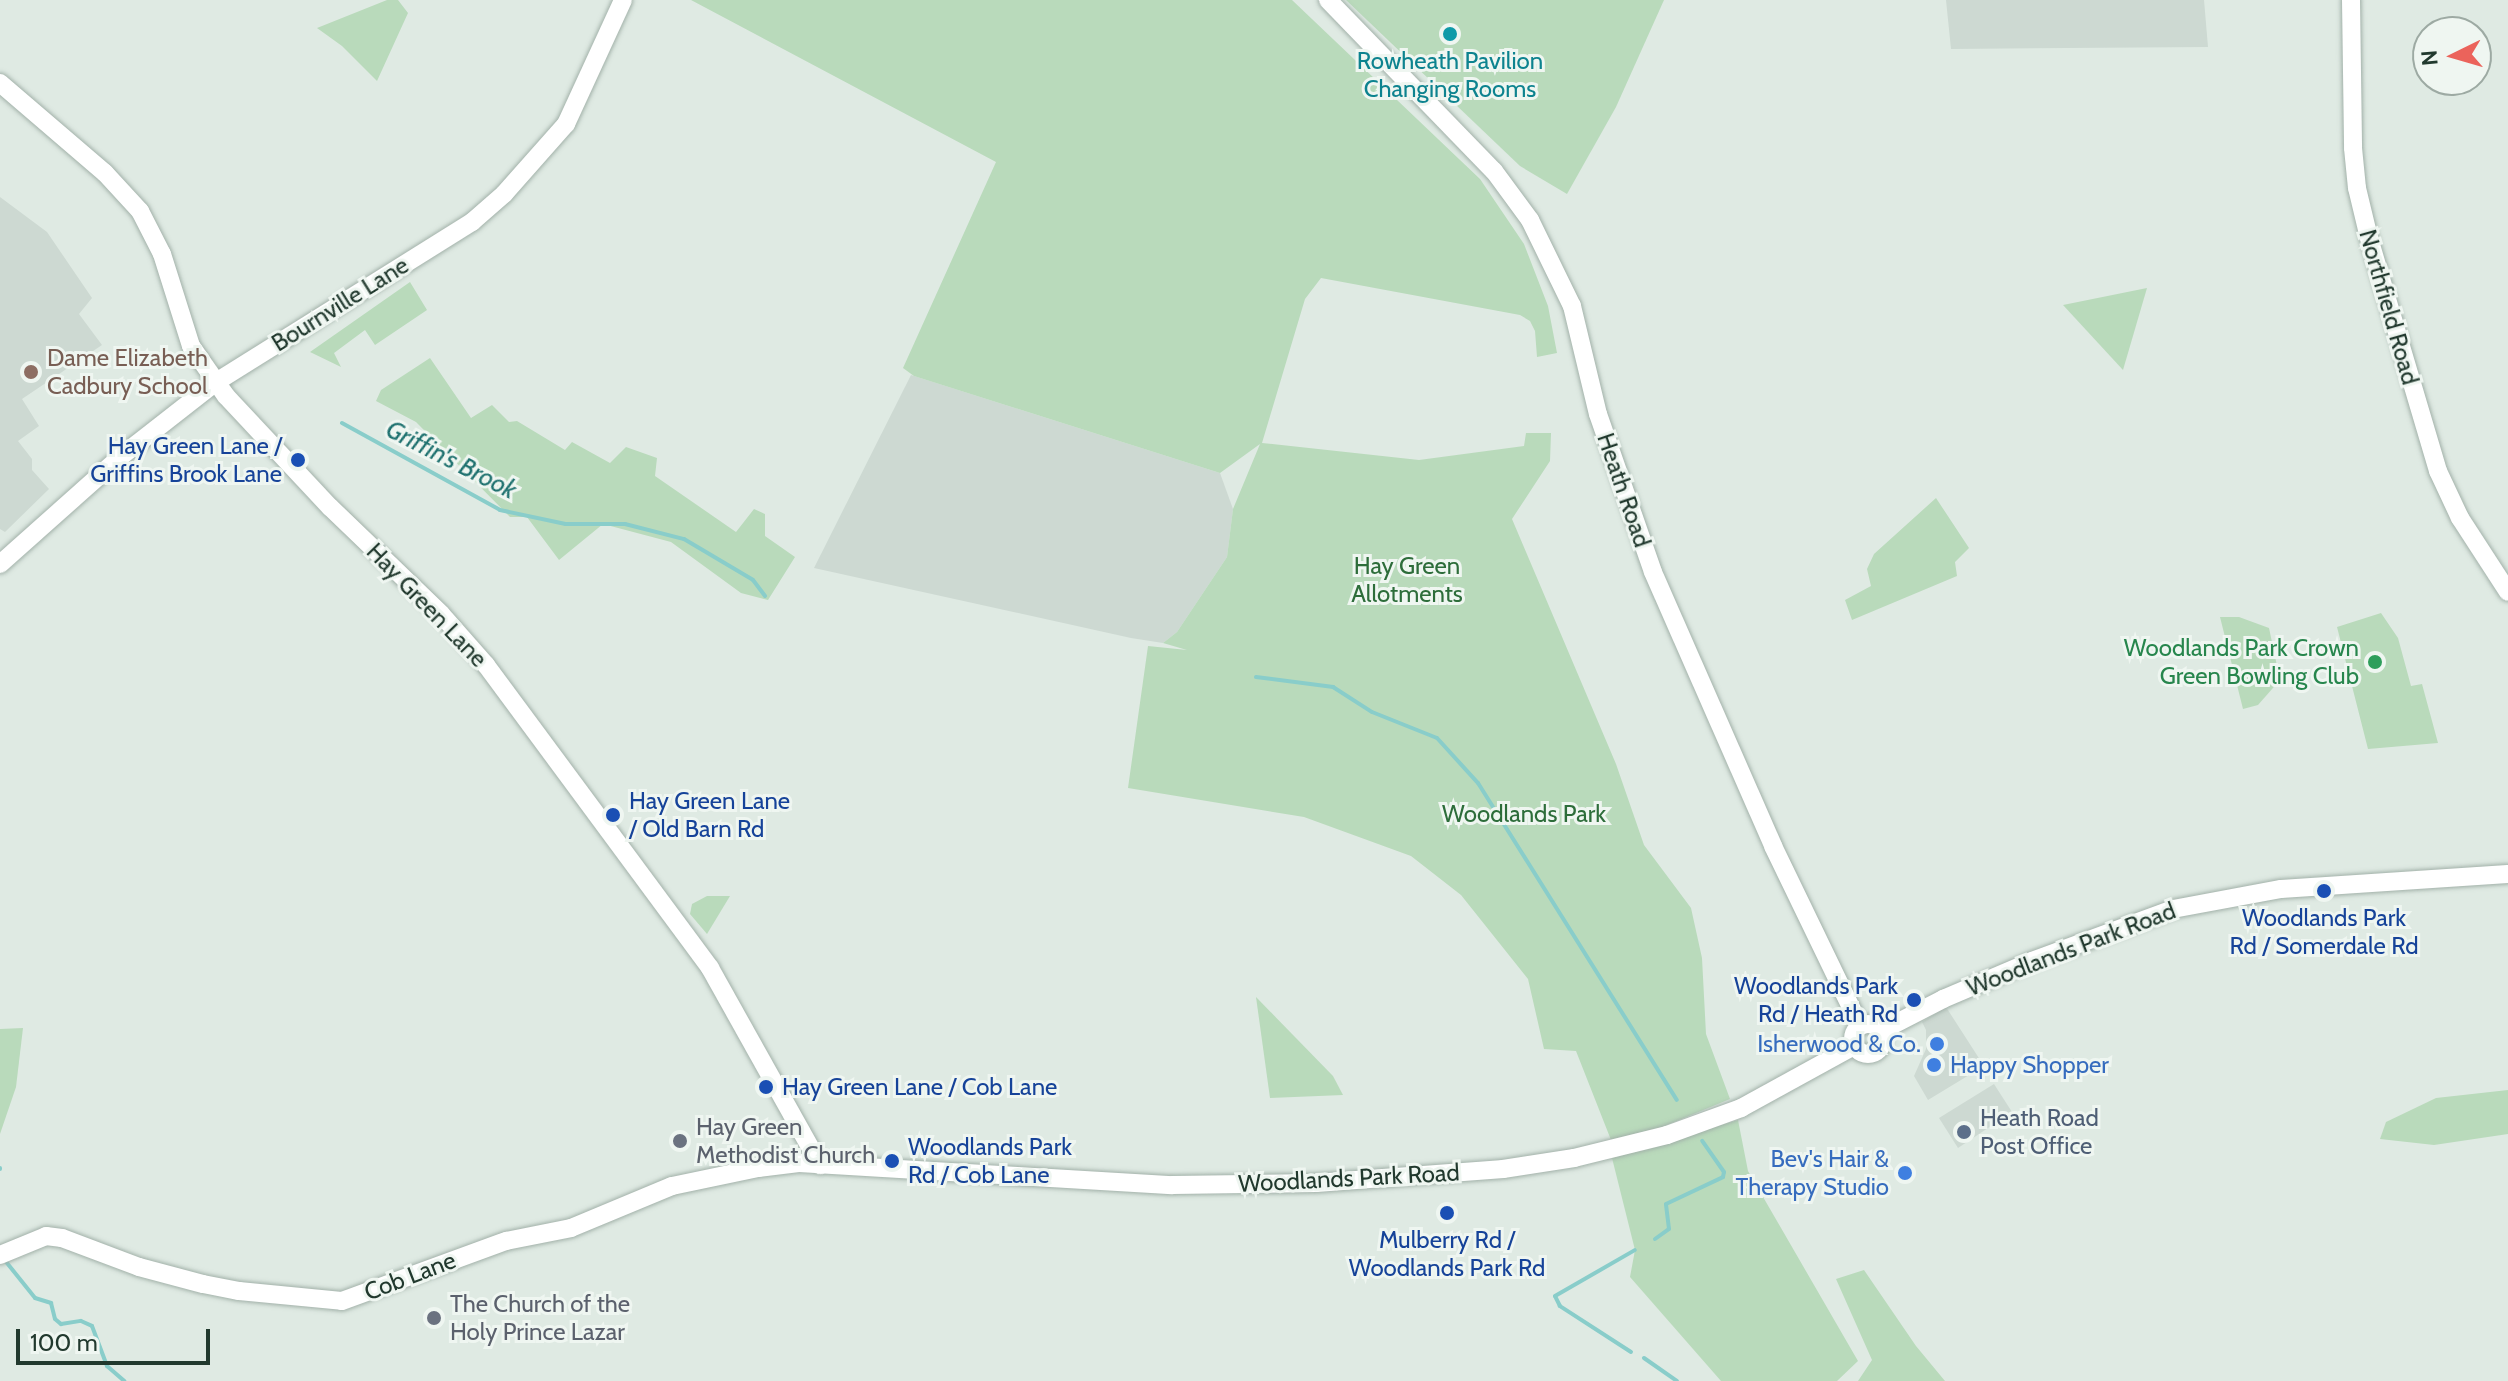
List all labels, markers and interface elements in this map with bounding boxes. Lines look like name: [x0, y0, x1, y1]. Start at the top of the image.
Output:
north arrow: [2412, 16, 2492, 96]
marker: Rowheath Pavilion Changing Rooms: [1441, 25, 1459, 43]
place label: Rowheath Pavilion Changing Rooms: [1357, 47, 1543, 103]
text: N: [2415, 49, 2444, 67]
street label: Northfield Road: [2353, 226, 2425, 388]
street label: Bournville Lane: [266, 250, 414, 358]
place label: Dame Elizabeth Cadbury School: [47, 344, 208, 400]
marker: Dame Elizabeth Cadbury School: [22, 363, 40, 381]
water label: Griffin's Brook: [380, 414, 522, 506]
street label: Heath Road: [1591, 429, 1657, 551]
place label: Hay Green Lane / Griffins Brook Lane: [90, 432, 282, 488]
marker: Hay Green Lane / Griffins Brook Lane: [289, 451, 307, 469]
street label: Hay Green Lane: [361, 537, 493, 673]
park label: Hay Green Allotments: [1351, 552, 1463, 608]
place label: Woodlands Park Crown Green Bowling Club: [2124, 634, 2359, 690]
marker: Woodlands Park Crown Green Bowling Club: [2366, 653, 2384, 671]
place label: Hay Green Lane / Old Barn Rd: [629, 787, 790, 843]
park label: Woodlands Park: [1442, 800, 1606, 828]
marker: Hay Green Lane / Old Barn Rd: [604, 806, 622, 824]
marker: Woodlands Park Rd / Somerdale Rd: [2315, 882, 2333, 900]
street label: Woodlands Park Road: [1962, 896, 2180, 1002]
place label: Woodlands Park Rd / Somerdale Rd: [2229, 904, 2419, 960]
place label: Woodlands Park Rd / Heath Rd: [1734, 972, 1898, 1028]
marker: Woodlands Park Rd / Heath Rd: [1905, 991, 1923, 1009]
place label: Isherwood & Co.: [1757, 1030, 1921, 1058]
marker: Isherwood & Co.: [1928, 1035, 1946, 1053]
place label: Happy Shopper: [1950, 1051, 2109, 1079]
marker: Happy Shopper: [1925, 1056, 1943, 1074]
place label: Hay Green Lane / Cob Lane: [782, 1073, 1057, 1101]
marker: Hay Green Lane / Cob Lane: [757, 1078, 775, 1096]
place label: Heath Road Post Office: [1980, 1104, 2099, 1160]
place label: Hay Green Methodist Church: [696, 1113, 875, 1169]
marker: Heath Road Post Office: [1955, 1123, 1973, 1141]
marker: Hay Green Methodist Church: [671, 1132, 689, 1150]
place label: Woodlands Park Rd / Cob Lane: [908, 1133, 1072, 1189]
place label: Bev's Hair & Therapy Studio: [1736, 1145, 1889, 1201]
marker: Woodlands Park Rd / Cob Lane: [883, 1152, 901, 1170]
street label: Woodlands Park Road: [1238, 1158, 1460, 1198]
marker: Bev's Hair & Therapy Studio: [1896, 1164, 1914, 1182]
marker: Mulberry Rd / Woodlands Park Rd: [1438, 1204, 1456, 1222]
place label: Mulberry Rd / Woodlands Park Rd: [1349, 1226, 1545, 1282]
street label: Cob Lane: [360, 1245, 460, 1307]
place label: The Church of the Holy Prince Lazar: [450, 1290, 630, 1346]
marker: The Church of the Holy Prince Lazar: [425, 1309, 443, 1327]
scale bar: [20, 1313, 214, 1363]
text: 100 m: [30, 1328, 98, 1357]

